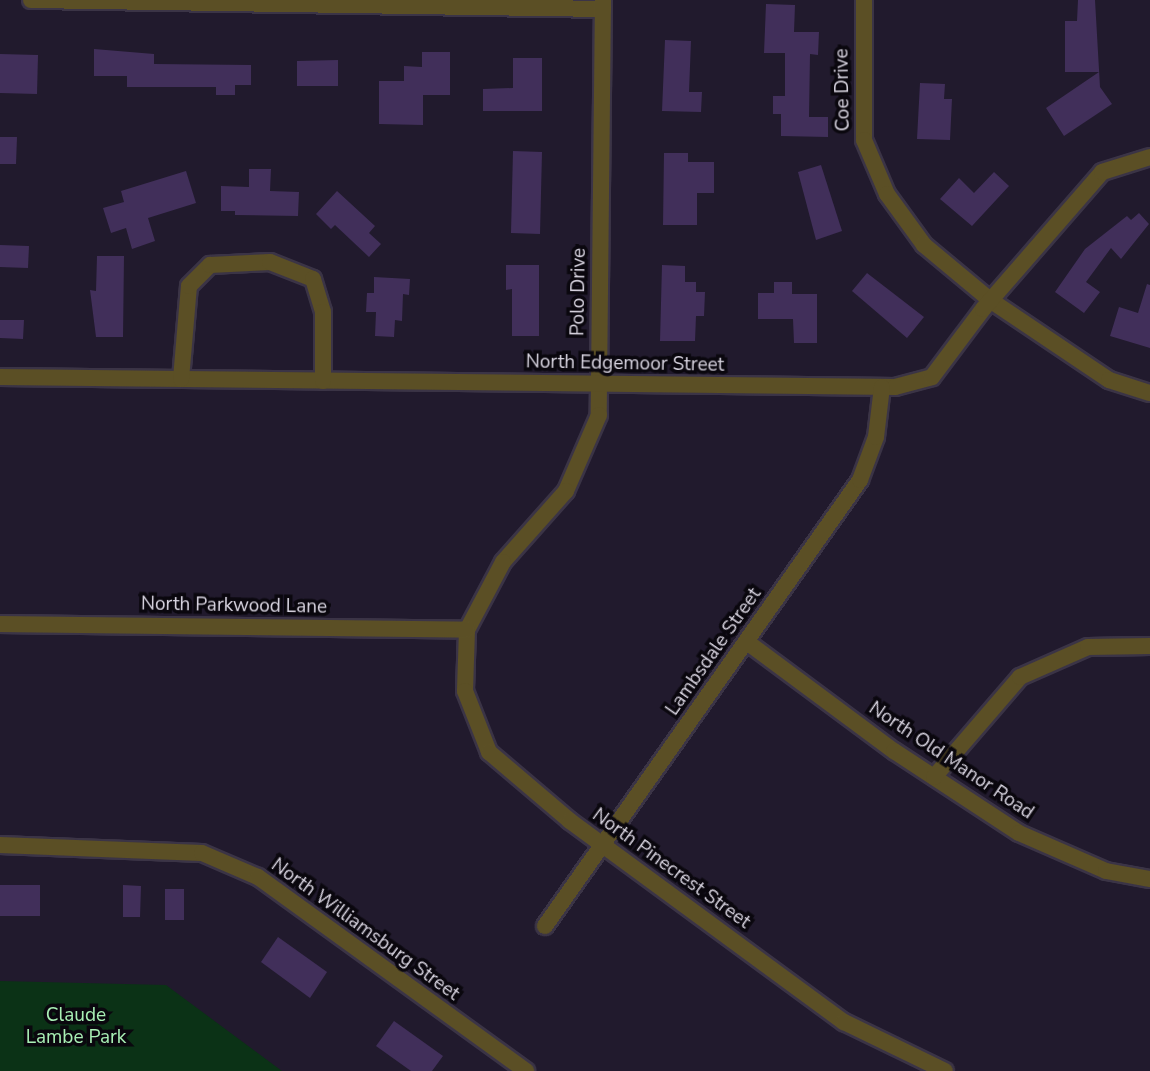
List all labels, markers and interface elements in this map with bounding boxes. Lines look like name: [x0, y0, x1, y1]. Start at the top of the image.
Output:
street label: Coe Drive: [831, 48, 855, 132]
street label: Polo Drive: [567, 248, 591, 336]
street label: North Edgemoor Street: [526, 351, 724, 377]
street label: Lambsdale Street: [662, 584, 766, 720]
street label: North Parkwood Lane: [141, 593, 327, 619]
street label: North Old Manor Road: [864, 697, 1038, 825]
street label: North Pinecrest Street: [588, 804, 754, 934]
street label: North Williamsburg Street: [266, 854, 464, 1006]
park label: Claude Lambe Park: [26, 1005, 126, 1049]

